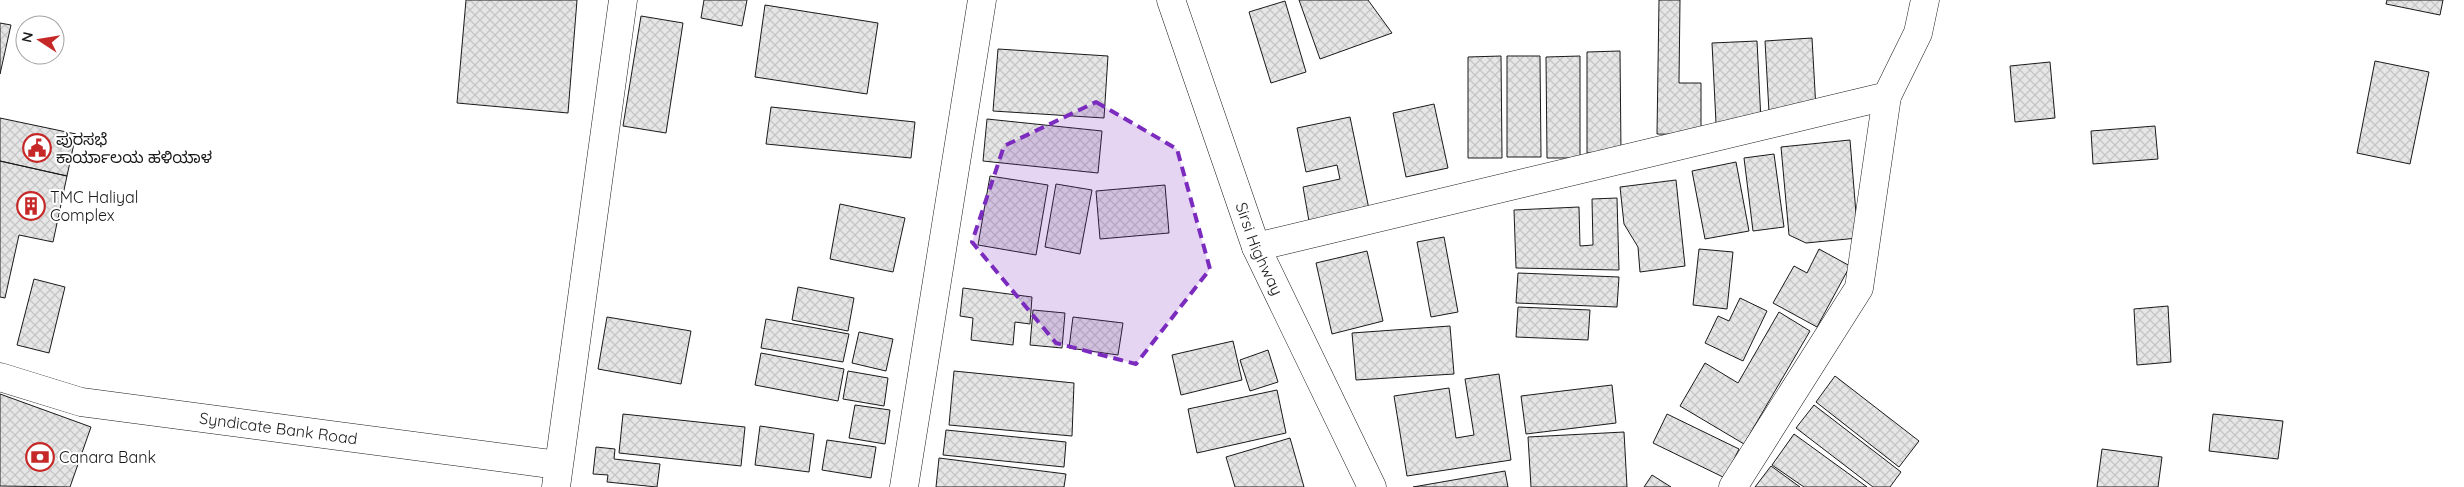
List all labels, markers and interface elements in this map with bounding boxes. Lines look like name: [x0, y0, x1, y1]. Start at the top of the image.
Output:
north arrow: [15, 15, 65, 65]
text: N: [17, 30, 37, 44]
place label: ಪುರಸಭೆ ಕಾರ್ಯಾಲಯ ಹಳಿಯಾಳ: [56, 129, 212, 167]
public building icon: ಪುರಸಭೆ ಕಾರ್ಯಾಲಯ ಹಳಿಯಾಳ: [22, 133, 52, 163]
place label: TMC Haliyal Complex: [50, 187, 139, 225]
building icon: TMC Haliyal Complex: [16, 191, 46, 221]
street label: Sirsi Highway: [1231, 200, 1288, 298]
street label: Syndicate Bank Road: [198, 408, 359, 448]
bank icon: Canara Bank: [25, 442, 55, 472]
place label: Canara Bank: [59, 447, 156, 467]

